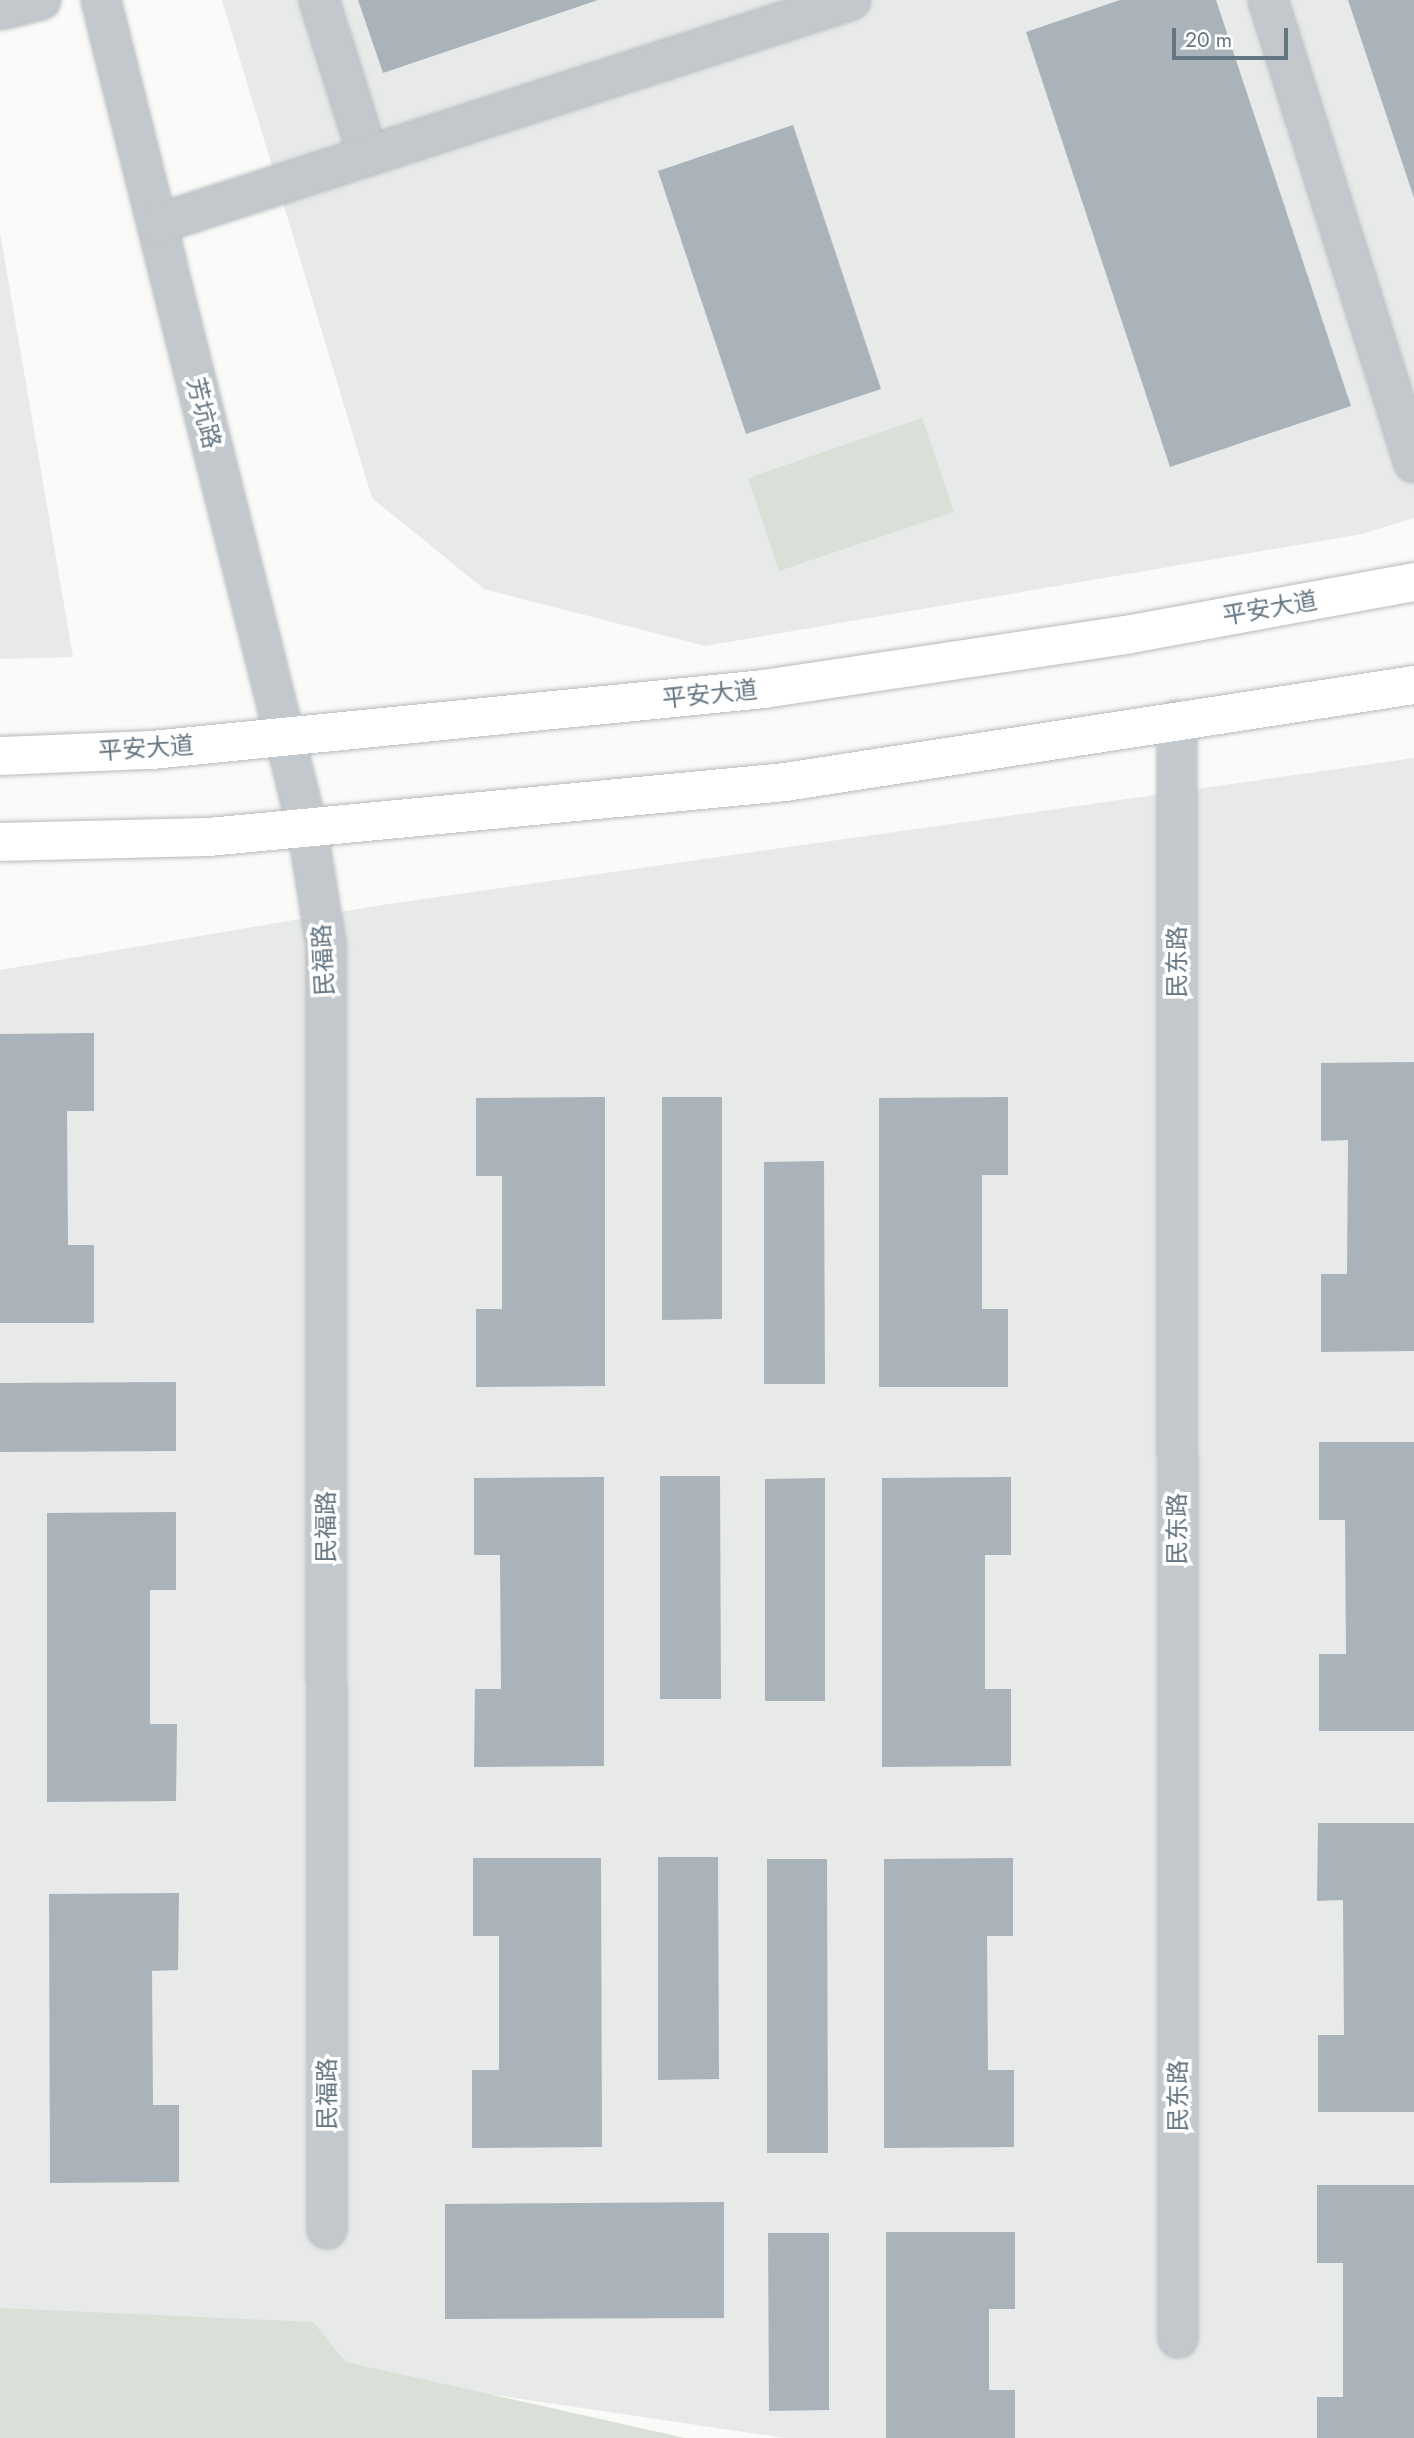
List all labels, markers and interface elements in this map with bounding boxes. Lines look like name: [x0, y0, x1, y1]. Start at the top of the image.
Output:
scale bar: [1176, 14, 1292, 58]
text: 20 m: [1185, 25, 1232, 55]
street label: 芳坑路: [181, 375, 227, 451]
street label: 平安大道: [1220, 585, 1320, 631]
street label: 平安大道: [661, 675, 759, 713]
street label: 平安大道: [97, 730, 195, 766]
street label: 民福路: [307, 923, 339, 997]
street label: 民东路: [1163, 926, 1191, 998]
street label: 民福路: [312, 1491, 340, 1563]
street label: 民东路: [1163, 1493, 1191, 1565]
street label: 民福路: [313, 2058, 341, 2130]
street label: 民东路: [1164, 2060, 1192, 2132]

